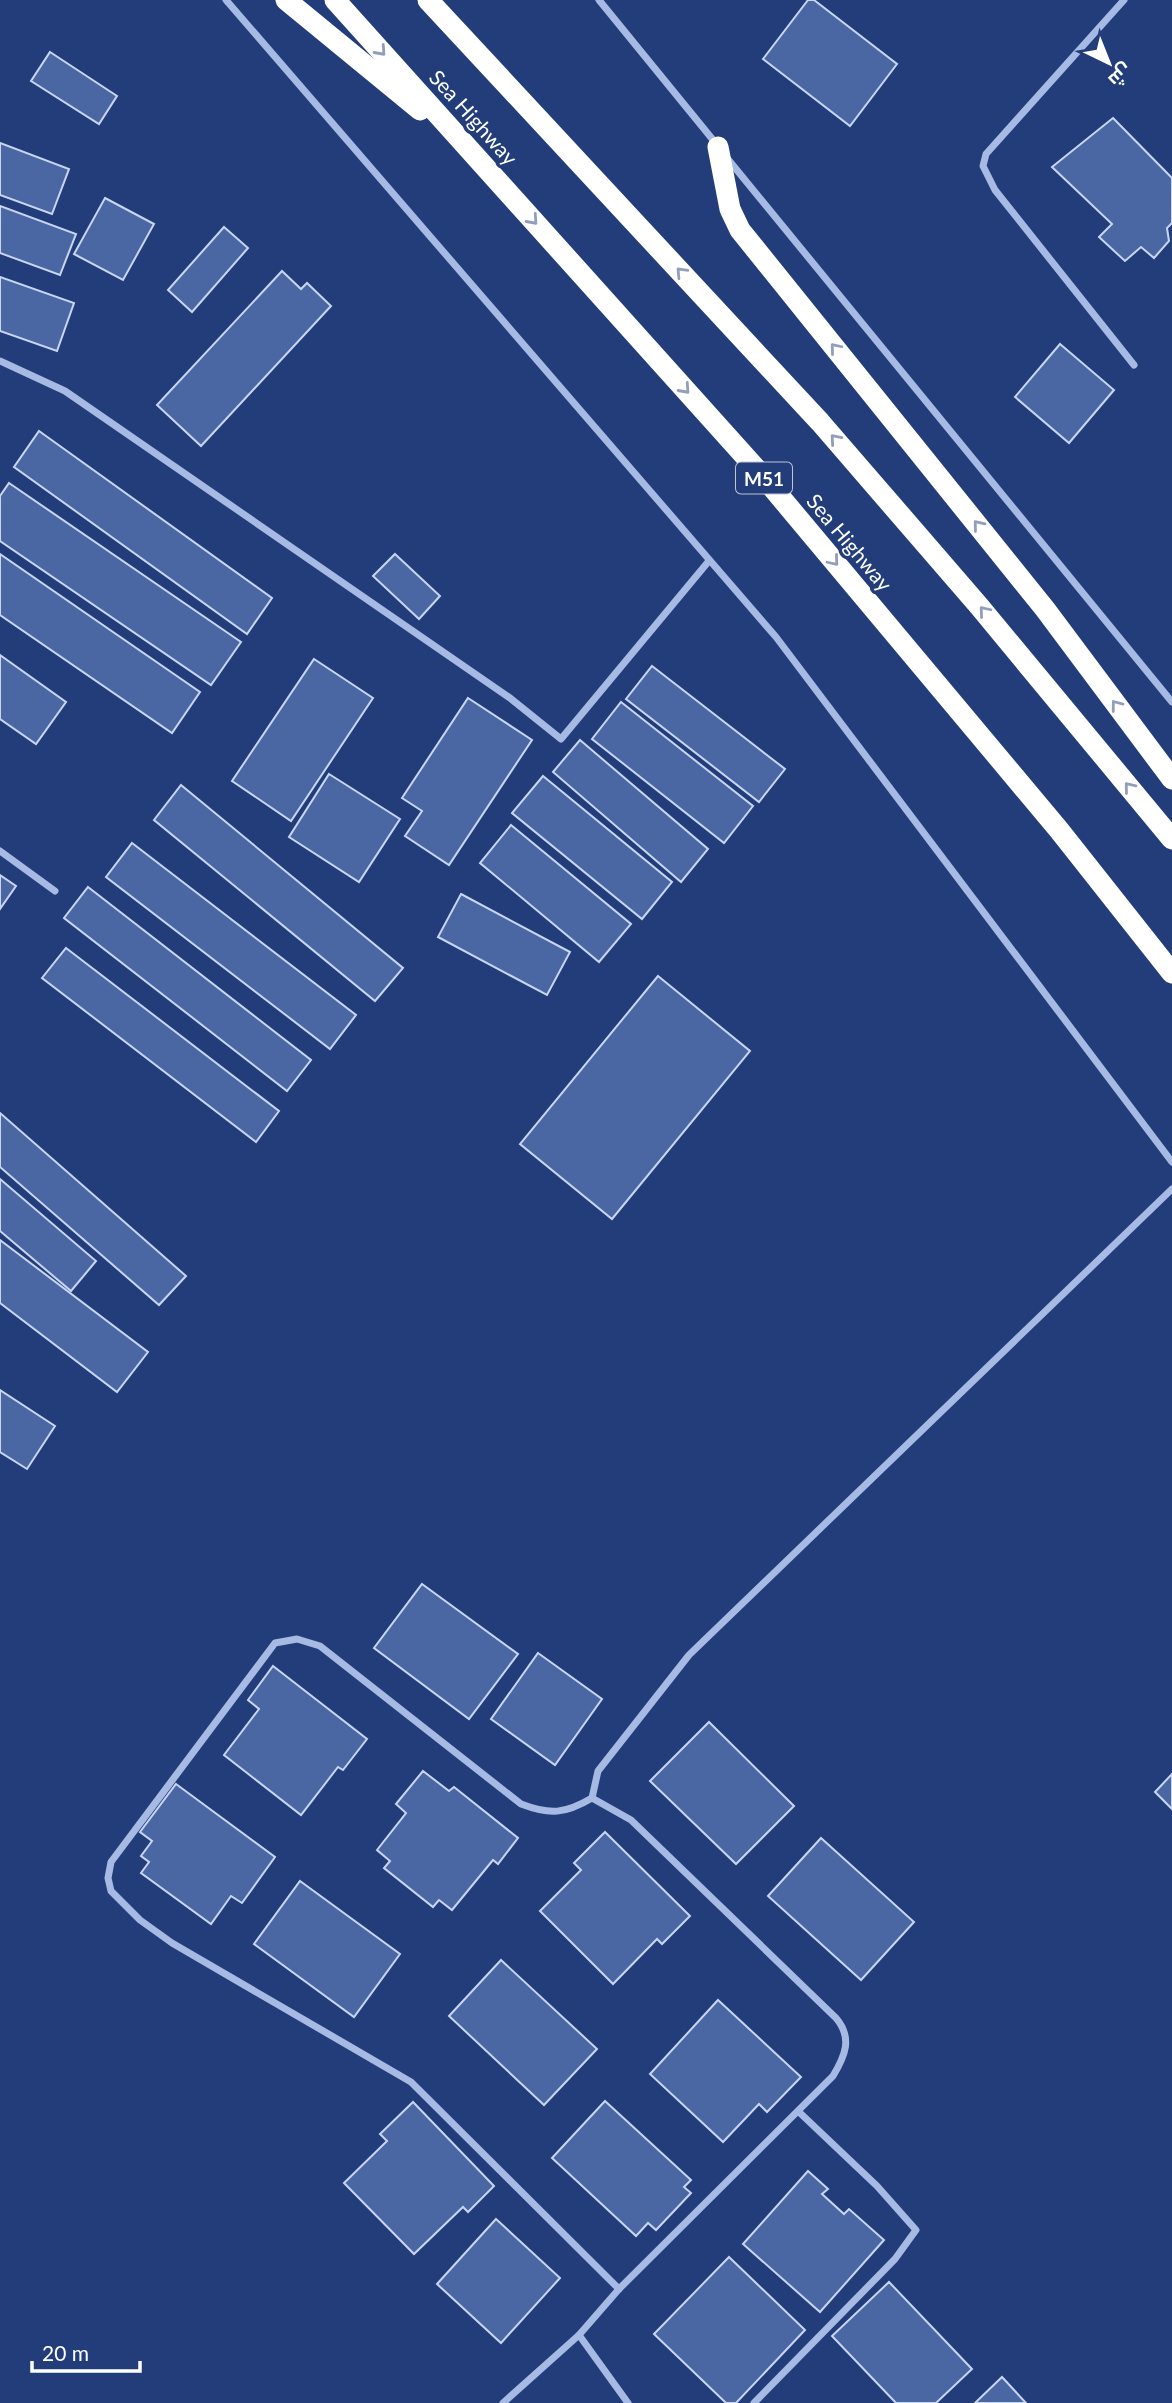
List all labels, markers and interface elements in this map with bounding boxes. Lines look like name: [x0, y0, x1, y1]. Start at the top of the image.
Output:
north arrow: [1074, 28, 1144, 98]
one-way arrow: [373, 43, 385, 56]
text: ش: [1103, 58, 1138, 93]
street label: Sea Highway: [425, 64, 523, 170]
one-way arrow: [525, 211, 537, 224]
one-way arrow: [677, 267, 689, 280]
one-way arrow: [831, 343, 843, 356]
one-way arrow: [677, 381, 689, 394]
one-way arrow: [831, 434, 843, 447]
road number: M51: [736, 463, 792, 494]
street label: Sea Highway: [802, 488, 898, 596]
one-way arrow: [973, 520, 986, 532]
one-way arrow: [826, 553, 838, 566]
one-way arrow: [980, 607, 992, 620]
one-way arrow: [1112, 700, 1125, 713]
one-way arrow: [1124, 782, 1137, 794]
scale bar: [32, 2330, 140, 2374]
text: 20 m: [42, 2340, 89, 2365]

